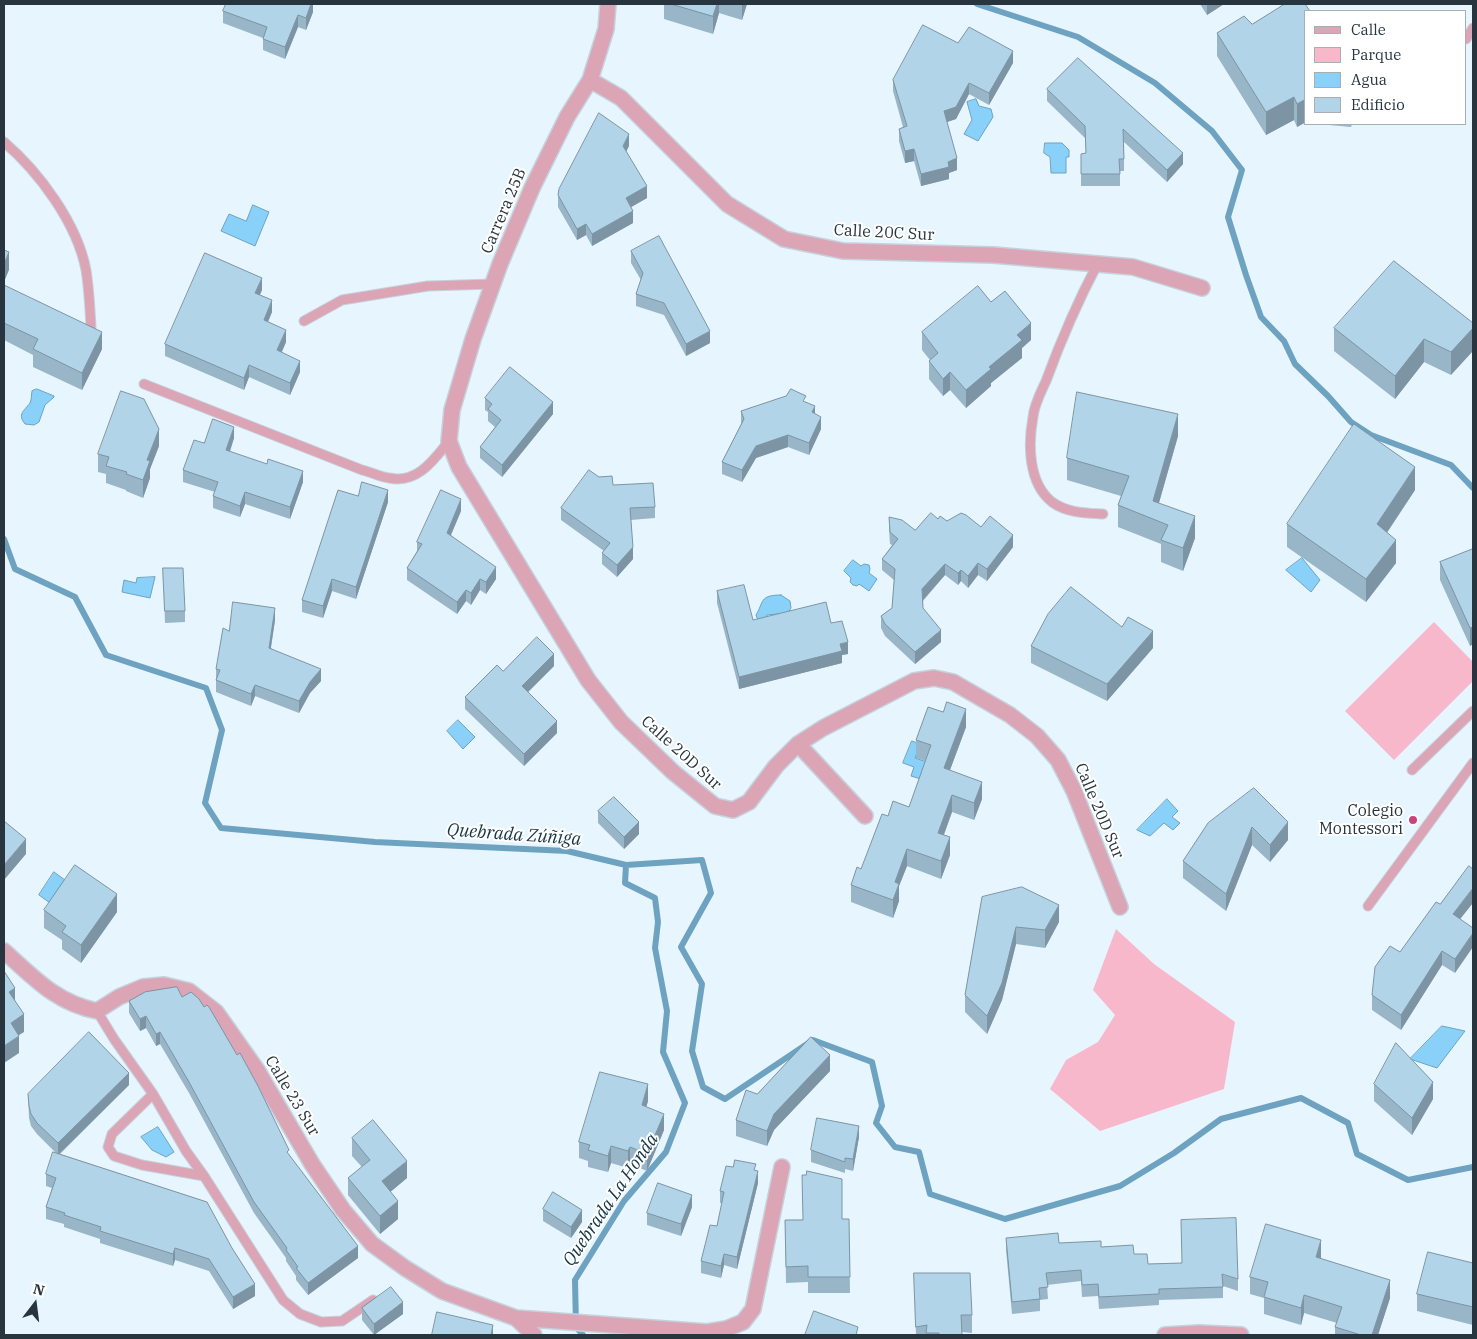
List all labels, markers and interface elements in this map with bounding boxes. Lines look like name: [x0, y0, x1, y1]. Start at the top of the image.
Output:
legend: [1304, 10, 1467, 125]
text: Calle: [1351, 20, 1386, 39]
text: Parque: [1351, 45, 1401, 64]
text: Agua: [1351, 70, 1387, 89]
text: Edificio: [1351, 95, 1405, 114]
street label: Carrera 25B: [477, 165, 531, 257]
street label: Calle 20C Sur: [833, 221, 935, 245]
street label: Calle 20D Sur: [637, 712, 725, 794]
street label: Calle 20D Sur: [1070, 761, 1128, 861]
place label: Colegio Montessori: [1319, 801, 1403, 839]
marker: Colegio Montessori: [1407, 814, 1419, 826]
water label: Quebrada Zúñiga: [446, 820, 582, 850]
street label: Calle 23 Sur: [261, 1052, 323, 1140]
water label: Quebrada La Honda: [559, 1130, 663, 1270]
north arrow: [10, 1279, 60, 1329]
text: N: [31, 1279, 47, 1300]

